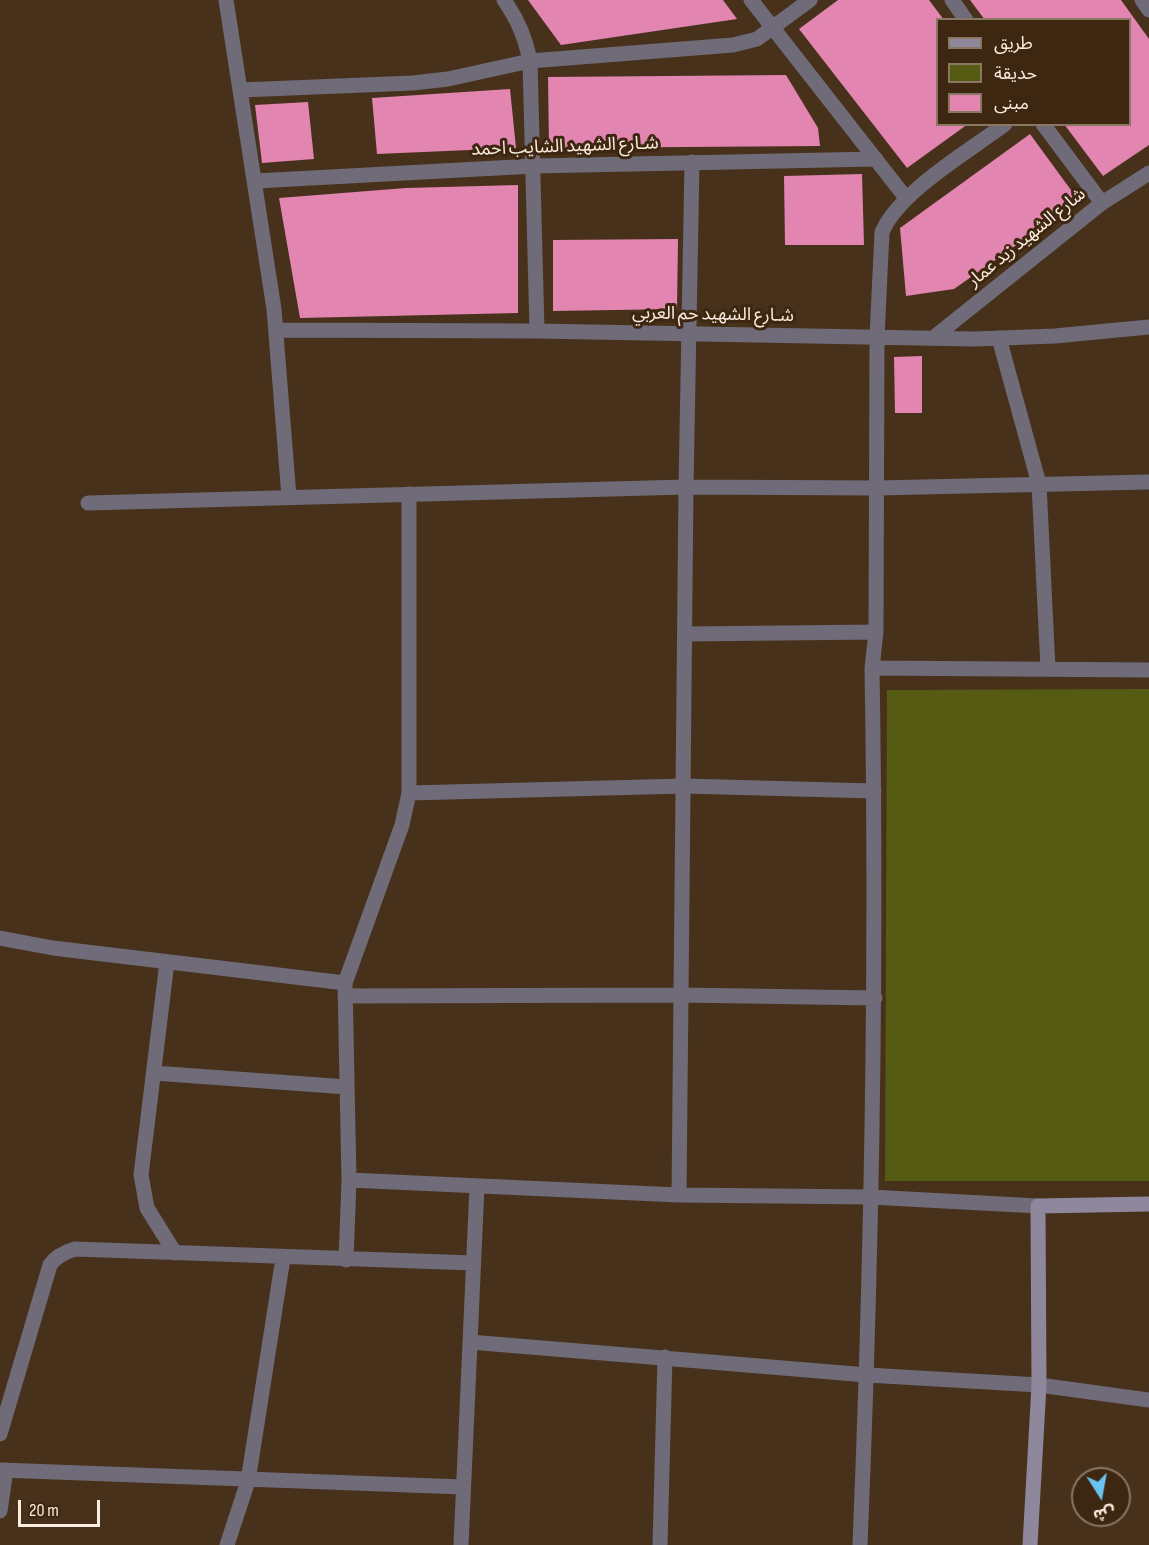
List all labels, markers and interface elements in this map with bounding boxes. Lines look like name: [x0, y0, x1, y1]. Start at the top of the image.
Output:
legend: [936, 18, 1131, 126]
text: طريق: [994, 33, 1033, 54]
text: حديقة: [994, 63, 1037, 84]
text: مبنى: [994, 93, 1029, 114]
street label: شـارع الشهيد الشايب احمد: [471, 133, 659, 161]
street label: شارع الشهيد زيد عمار: [964, 184, 1090, 292]
street label: شـارع الشهيد حم العربي: [632, 303, 794, 327]
north arrow: [1071, 1467, 1131, 1527]
scale bar: [21, 1488, 104, 1526]
text: 20 m: [29, 1500, 59, 1521]
text: ش: [1092, 1502, 1117, 1525]

